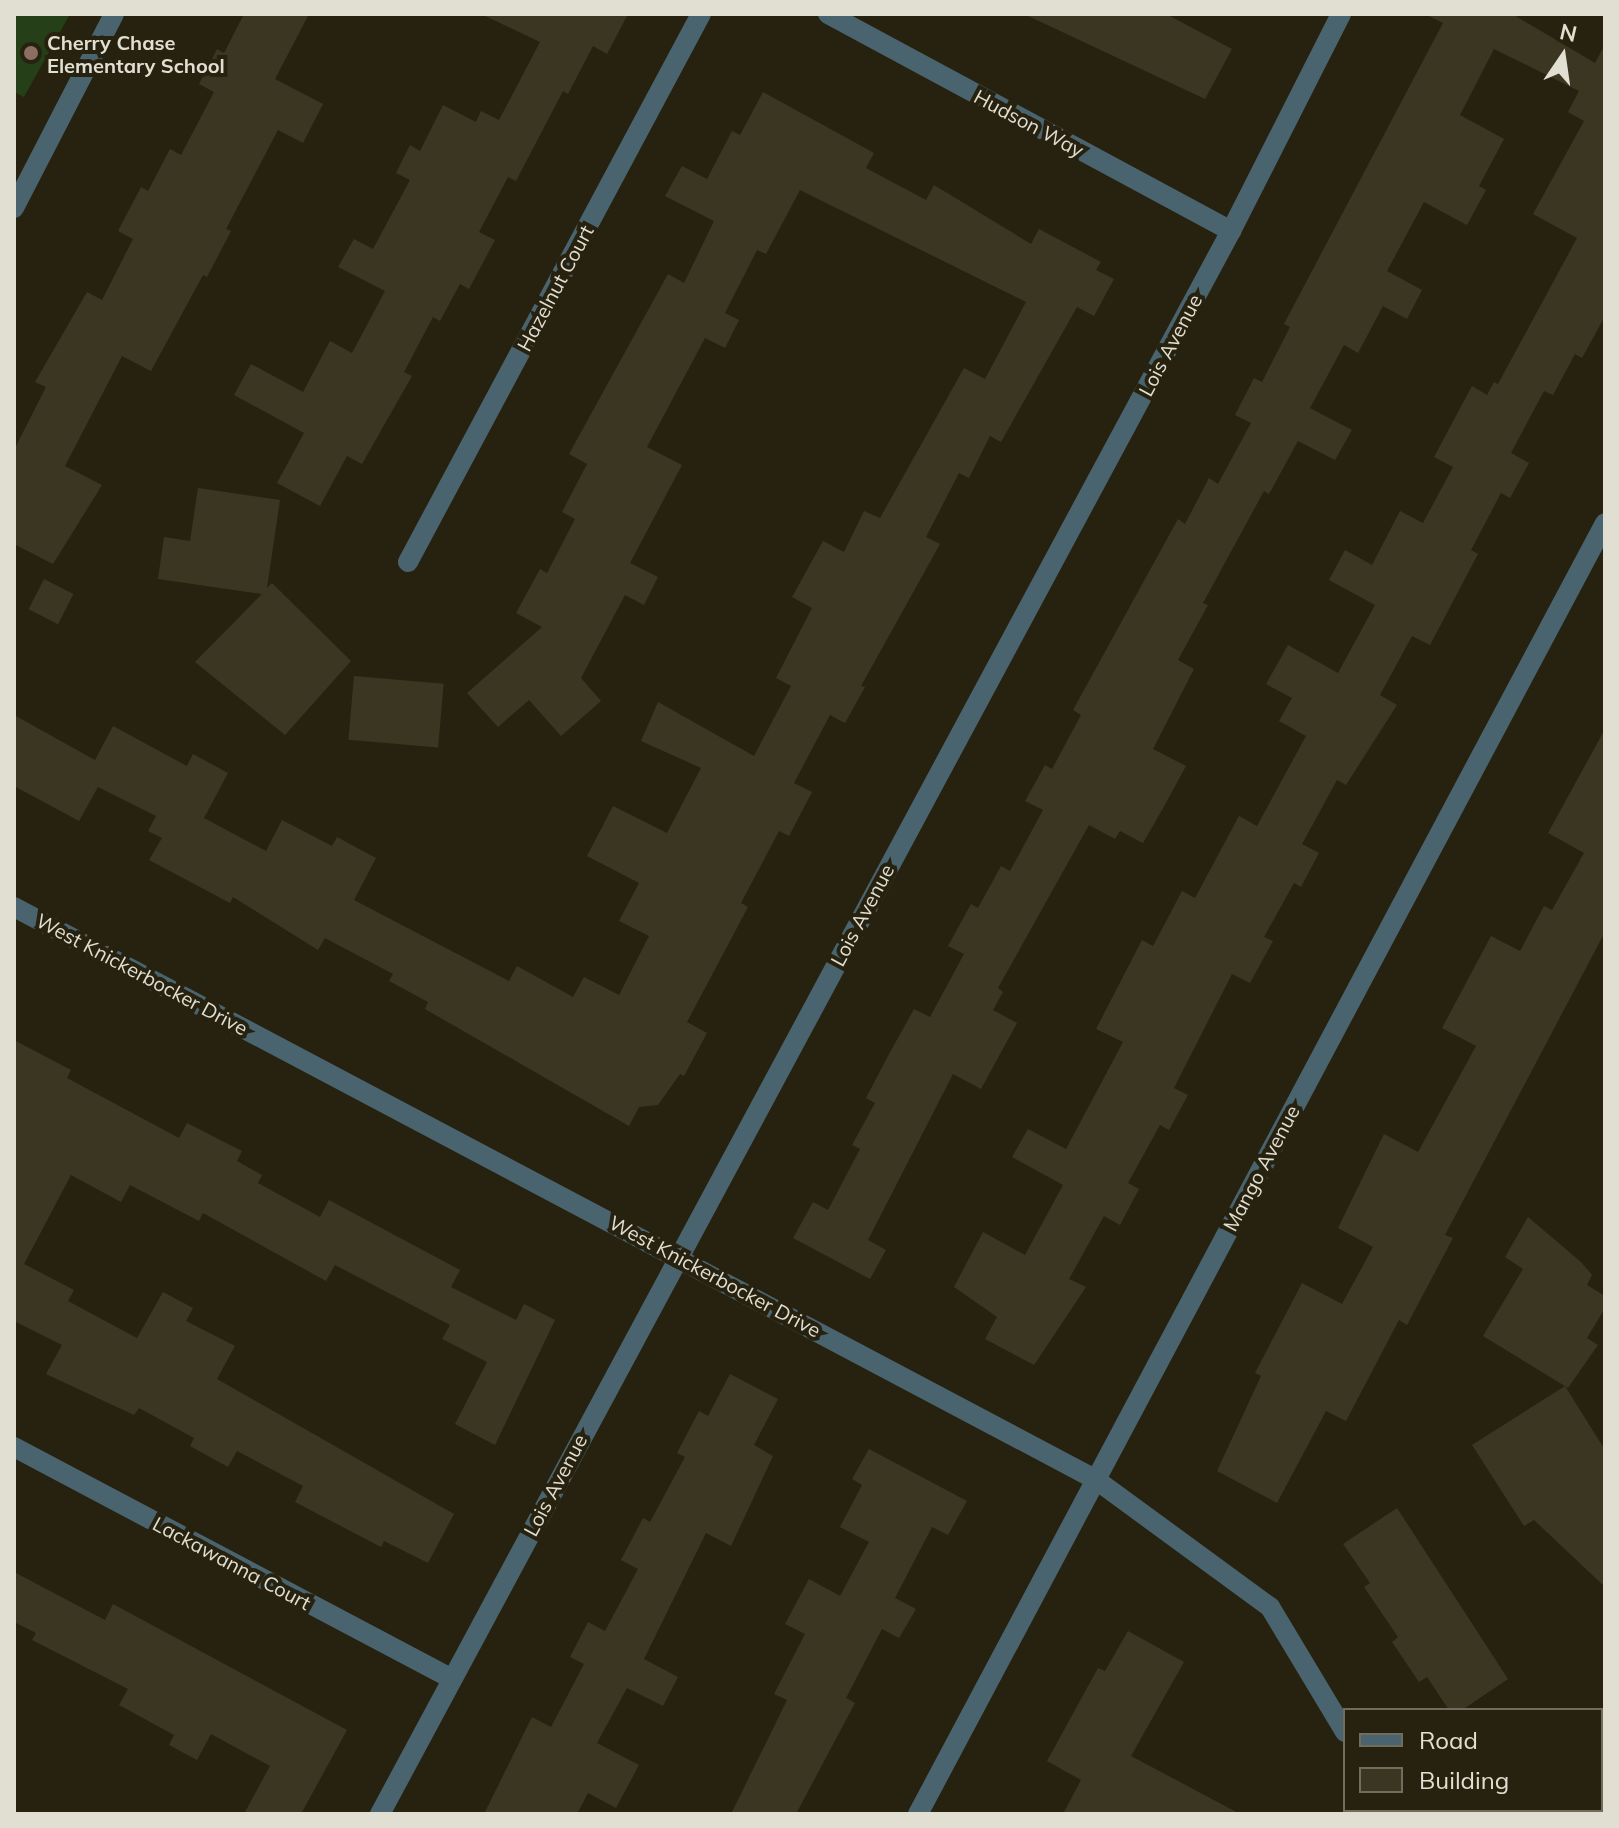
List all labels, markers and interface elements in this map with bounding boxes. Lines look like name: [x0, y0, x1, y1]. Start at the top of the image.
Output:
north arrow: [1523, 16, 1603, 96]
text: N: [1557, 17, 1580, 48]
place label: Cherry Chase Elementary School: [47, 30, 225, 77]
marker: Cherry Chase Elementary School: [22, 44, 40, 62]
street label: Hudson Way: [970, 84, 1088, 162]
street label: Hazelnut Court: [512, 221, 598, 355]
street label: Lois Avenue: [1133, 290, 1207, 400]
street label: Lois Avenue: [825, 860, 899, 970]
street label: West Knickerbocker Drive: [32, 908, 252, 1040]
street label: Mango Avenue: [1218, 1101, 1304, 1235]
street label: West Knickerbocker Drive: [605, 1210, 825, 1342]
street label: Lois Avenue: [518, 1430, 592, 1540]
street label: Lackawanna Court: [149, 1511, 315, 1615]
legend: [1343, 1708, 1603, 1812]
text: Road: [1419, 1725, 1478, 1755]
text: Building: [1419, 1765, 1509, 1795]

